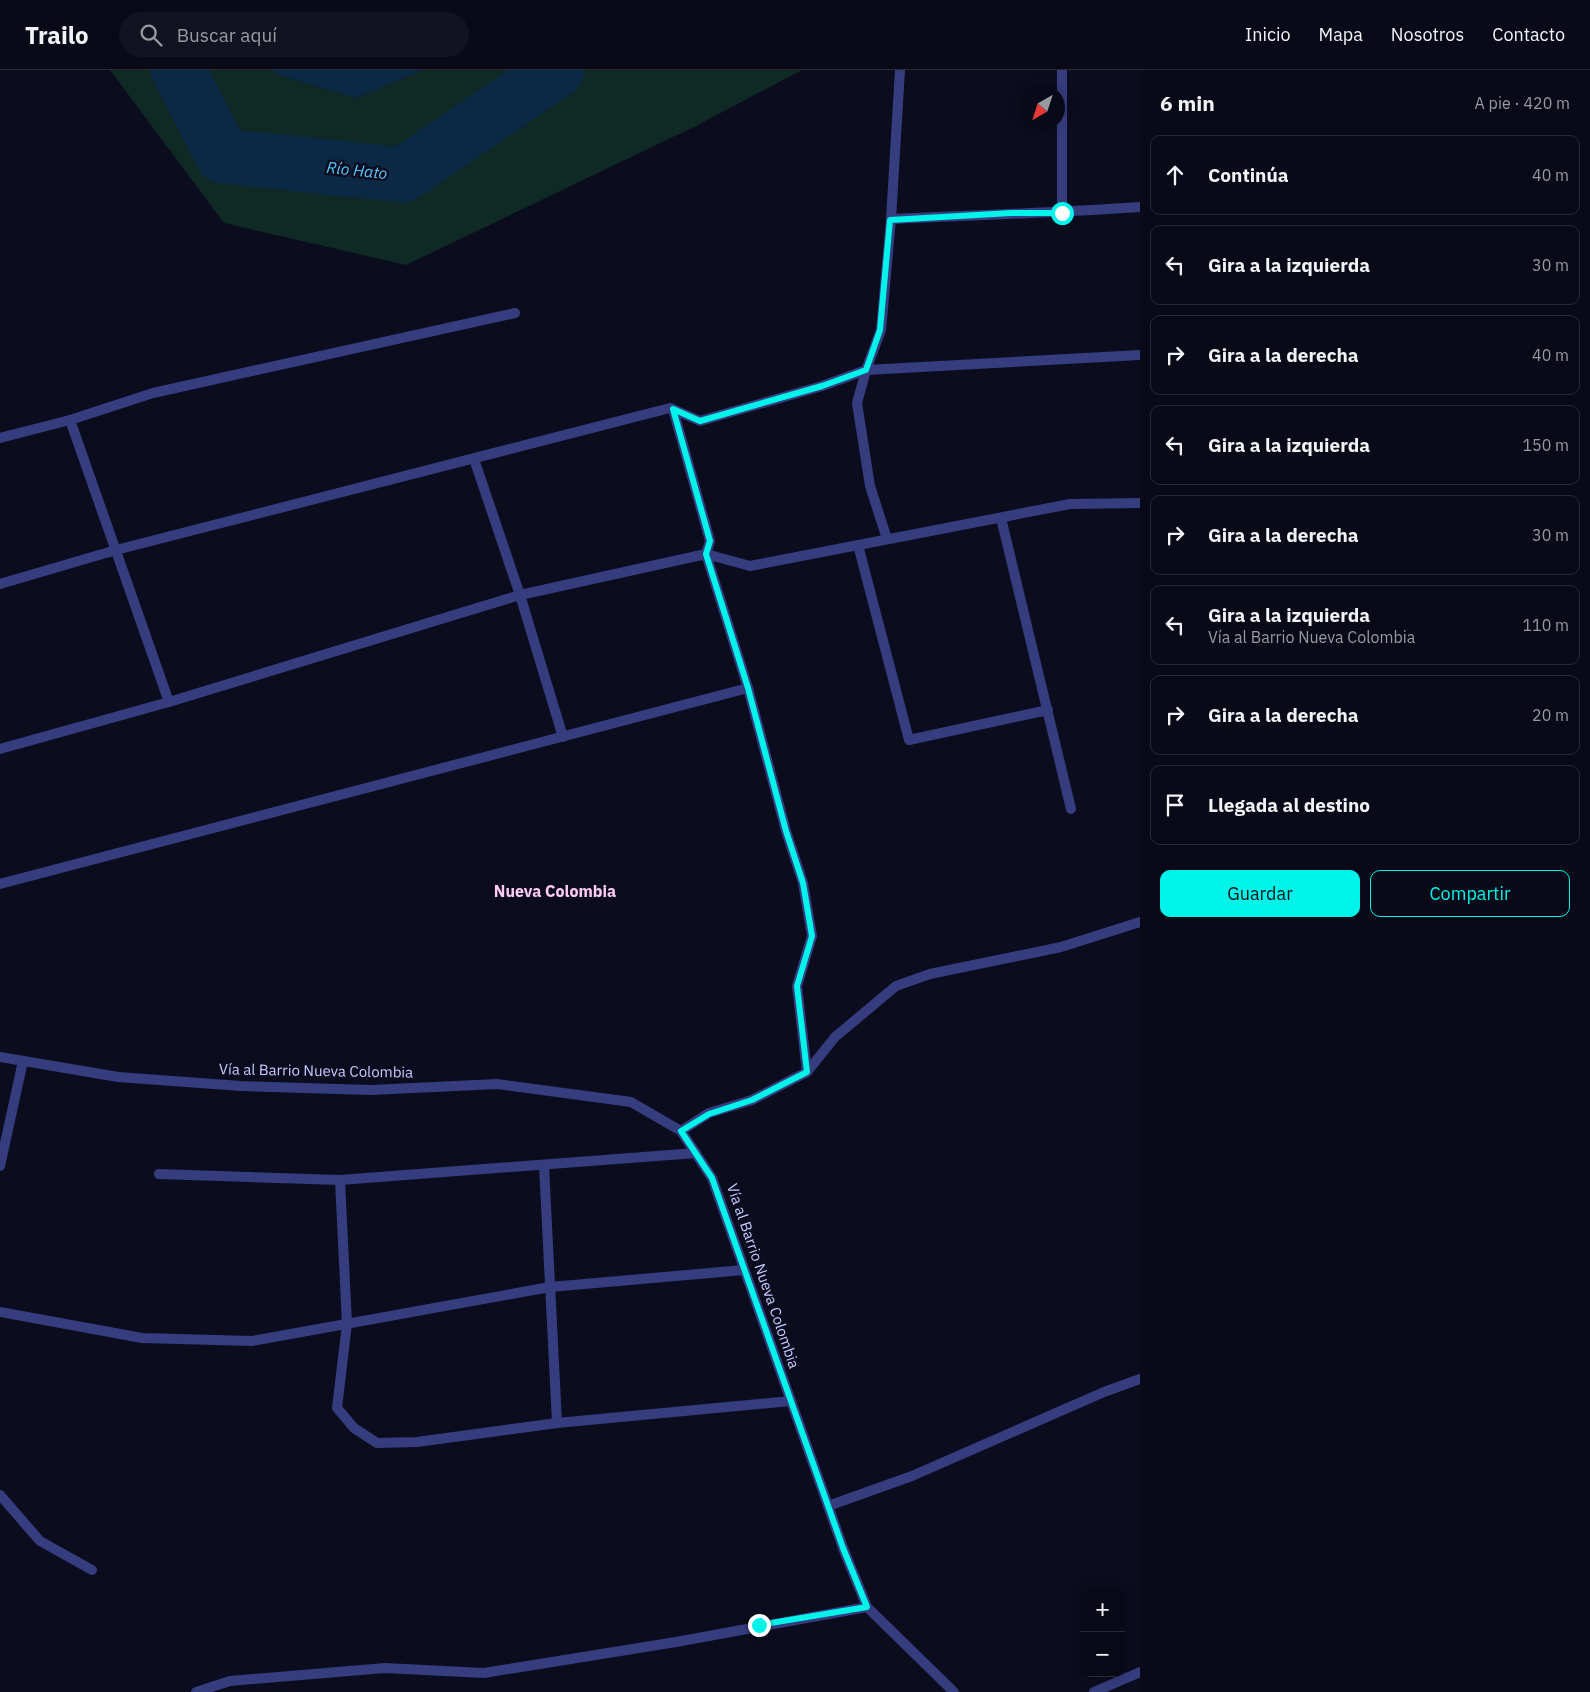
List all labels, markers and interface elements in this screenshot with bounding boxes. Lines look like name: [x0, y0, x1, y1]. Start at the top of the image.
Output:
search box: [119, 12, 469, 57]
text: Trailo: [25, 19, 89, 51]
icon: search: [137, 21, 165, 49]
text: Buscar aquí: [177, 23, 277, 47]
text: Inicio: [1245, 23, 1291, 46]
text: Mapa: [1319, 23, 1363, 46]
text: Nosotros: [1391, 23, 1464, 46]
text: Contacto: [1492, 23, 1565, 46]
north arrow: [1020, 85, 1065, 130]
text: 6 min: [1160, 89, 1215, 117]
text: A pie · 420 m: [1475, 93, 1570, 113]
water label: Río Hato: [326, 157, 389, 183]
icon: ahead: [1161, 161, 1189, 189]
text: Continúa: [1208, 163, 1289, 187]
text: 40 m: [1532, 165, 1569, 185]
route start: [1051, 202, 1074, 225]
icon: left: [1161, 251, 1189, 279]
text: Gira a la izquierda: [1208, 253, 1370, 277]
text: 30 m: [1532, 255, 1569, 275]
icon: right: [1161, 341, 1189, 369]
text: Gira a la derecha: [1208, 343, 1359, 367]
text: 40 m: [1532, 345, 1569, 365]
icon: left: [1161, 431, 1189, 459]
text: Gira a la izquierda: [1208, 433, 1370, 457]
text: 150 m: [1522, 435, 1569, 455]
icon: right: [1161, 521, 1189, 549]
text: Gira a la derecha: [1208, 523, 1359, 547]
text: 30 m: [1532, 525, 1569, 545]
text: Gira a la izquierda: [1208, 603, 1370, 627]
icon: left: [1161, 611, 1189, 639]
text: 110 m: [1522, 615, 1569, 635]
text: Vía al Barrio Nueva Colombia: [1208, 627, 1415, 647]
icon: right: [1161, 701, 1189, 729]
text: Gira a la derecha: [1208, 703, 1359, 727]
text: 20 m: [1532, 705, 1569, 725]
icon: arrive: [1161, 791, 1189, 819]
text: Llegada al destino: [1208, 793, 1370, 817]
button: Guardar: [1160, 870, 1360, 917]
button: Compartir: [1370, 870, 1570, 917]
district label: Nueva Colombia: [494, 881, 616, 901]
street label: Vía al Barrio Nueva Colombia: [219, 1059, 413, 1082]
street label: Vía al Barrio Nueva Colombia: [723, 1181, 804, 1371]
map controls: [1080, 1587, 1125, 1677]
button: +: [1080, 1587, 1125, 1632]
route end: [748, 1614, 771, 1637]
button: −: [1080, 1632, 1125, 1677]

